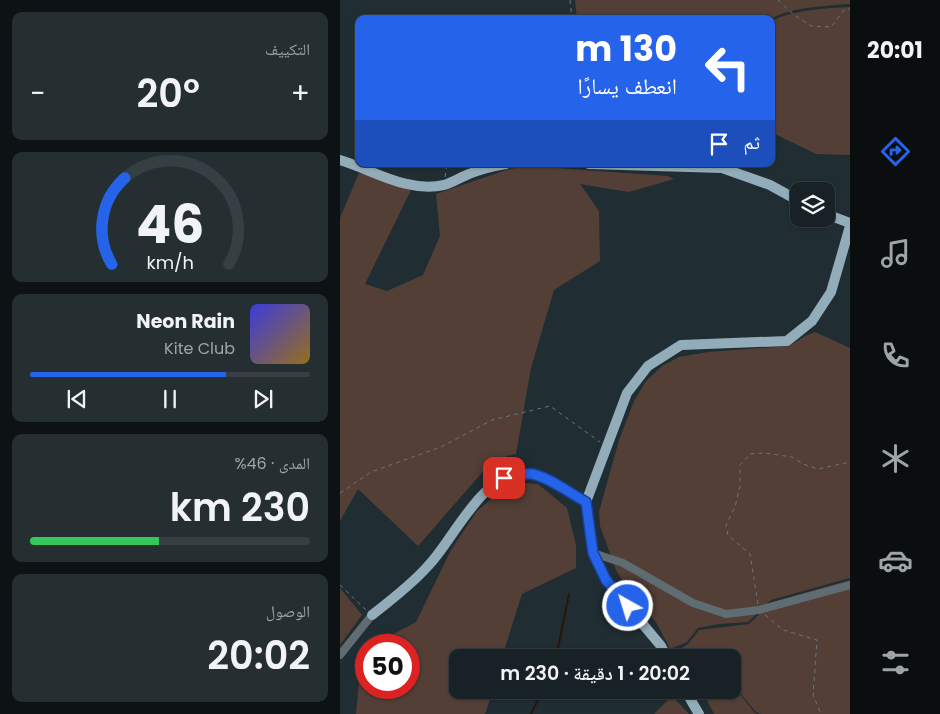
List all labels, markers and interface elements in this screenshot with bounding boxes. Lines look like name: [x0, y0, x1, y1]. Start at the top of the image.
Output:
text: 130 m: [575, 24, 677, 73]
icon: left: [695, 35, 760, 100]
text: 20:01: [867, 35, 923, 66]
text: التكييف: [265, 38, 310, 61]
text: 20°: [137, 67, 200, 120]
text: انعطف يسارًا: [577, 71, 677, 102]
text: −: [30, 74, 45, 113]
text: +: [291, 74, 310, 113]
text: ثم: [743, 129, 760, 156]
icon: arrive: [705, 130, 733, 158]
icon: directions: [878, 134, 913, 169]
map controls: [790, 182, 835, 227]
button: layers: [790, 182, 835, 227]
text: 46: [136, 188, 204, 261]
icon: music: [878, 236, 913, 271]
text: km/h: [146, 250, 194, 275]
text: Neon Rain: [136, 308, 235, 335]
text: Kite Club: [164, 337, 235, 360]
icon: phone: [878, 338, 913, 373]
icon: previous: [63, 385, 91, 413]
icon: pause: [156, 385, 184, 413]
icon: next: [249, 385, 277, 413]
icon: climate: [878, 441, 913, 476]
text: المدى · 46%: [234, 452, 310, 475]
pin: [483, 457, 525, 499]
icon: arrive: [490, 464, 518, 492]
text: 230 km: [170, 481, 310, 534]
icon: car: [878, 543, 913, 578]
position arrow: [601, 579, 653, 631]
text: الوصول: [266, 600, 310, 623]
text: 20:02: [207, 629, 310, 682]
speed limit sign: 50: [355, 634, 420, 699]
icon: filters: [878, 645, 913, 680]
text: 20:02 · 1 دقيقة · 230 m: [500, 660, 690, 687]

